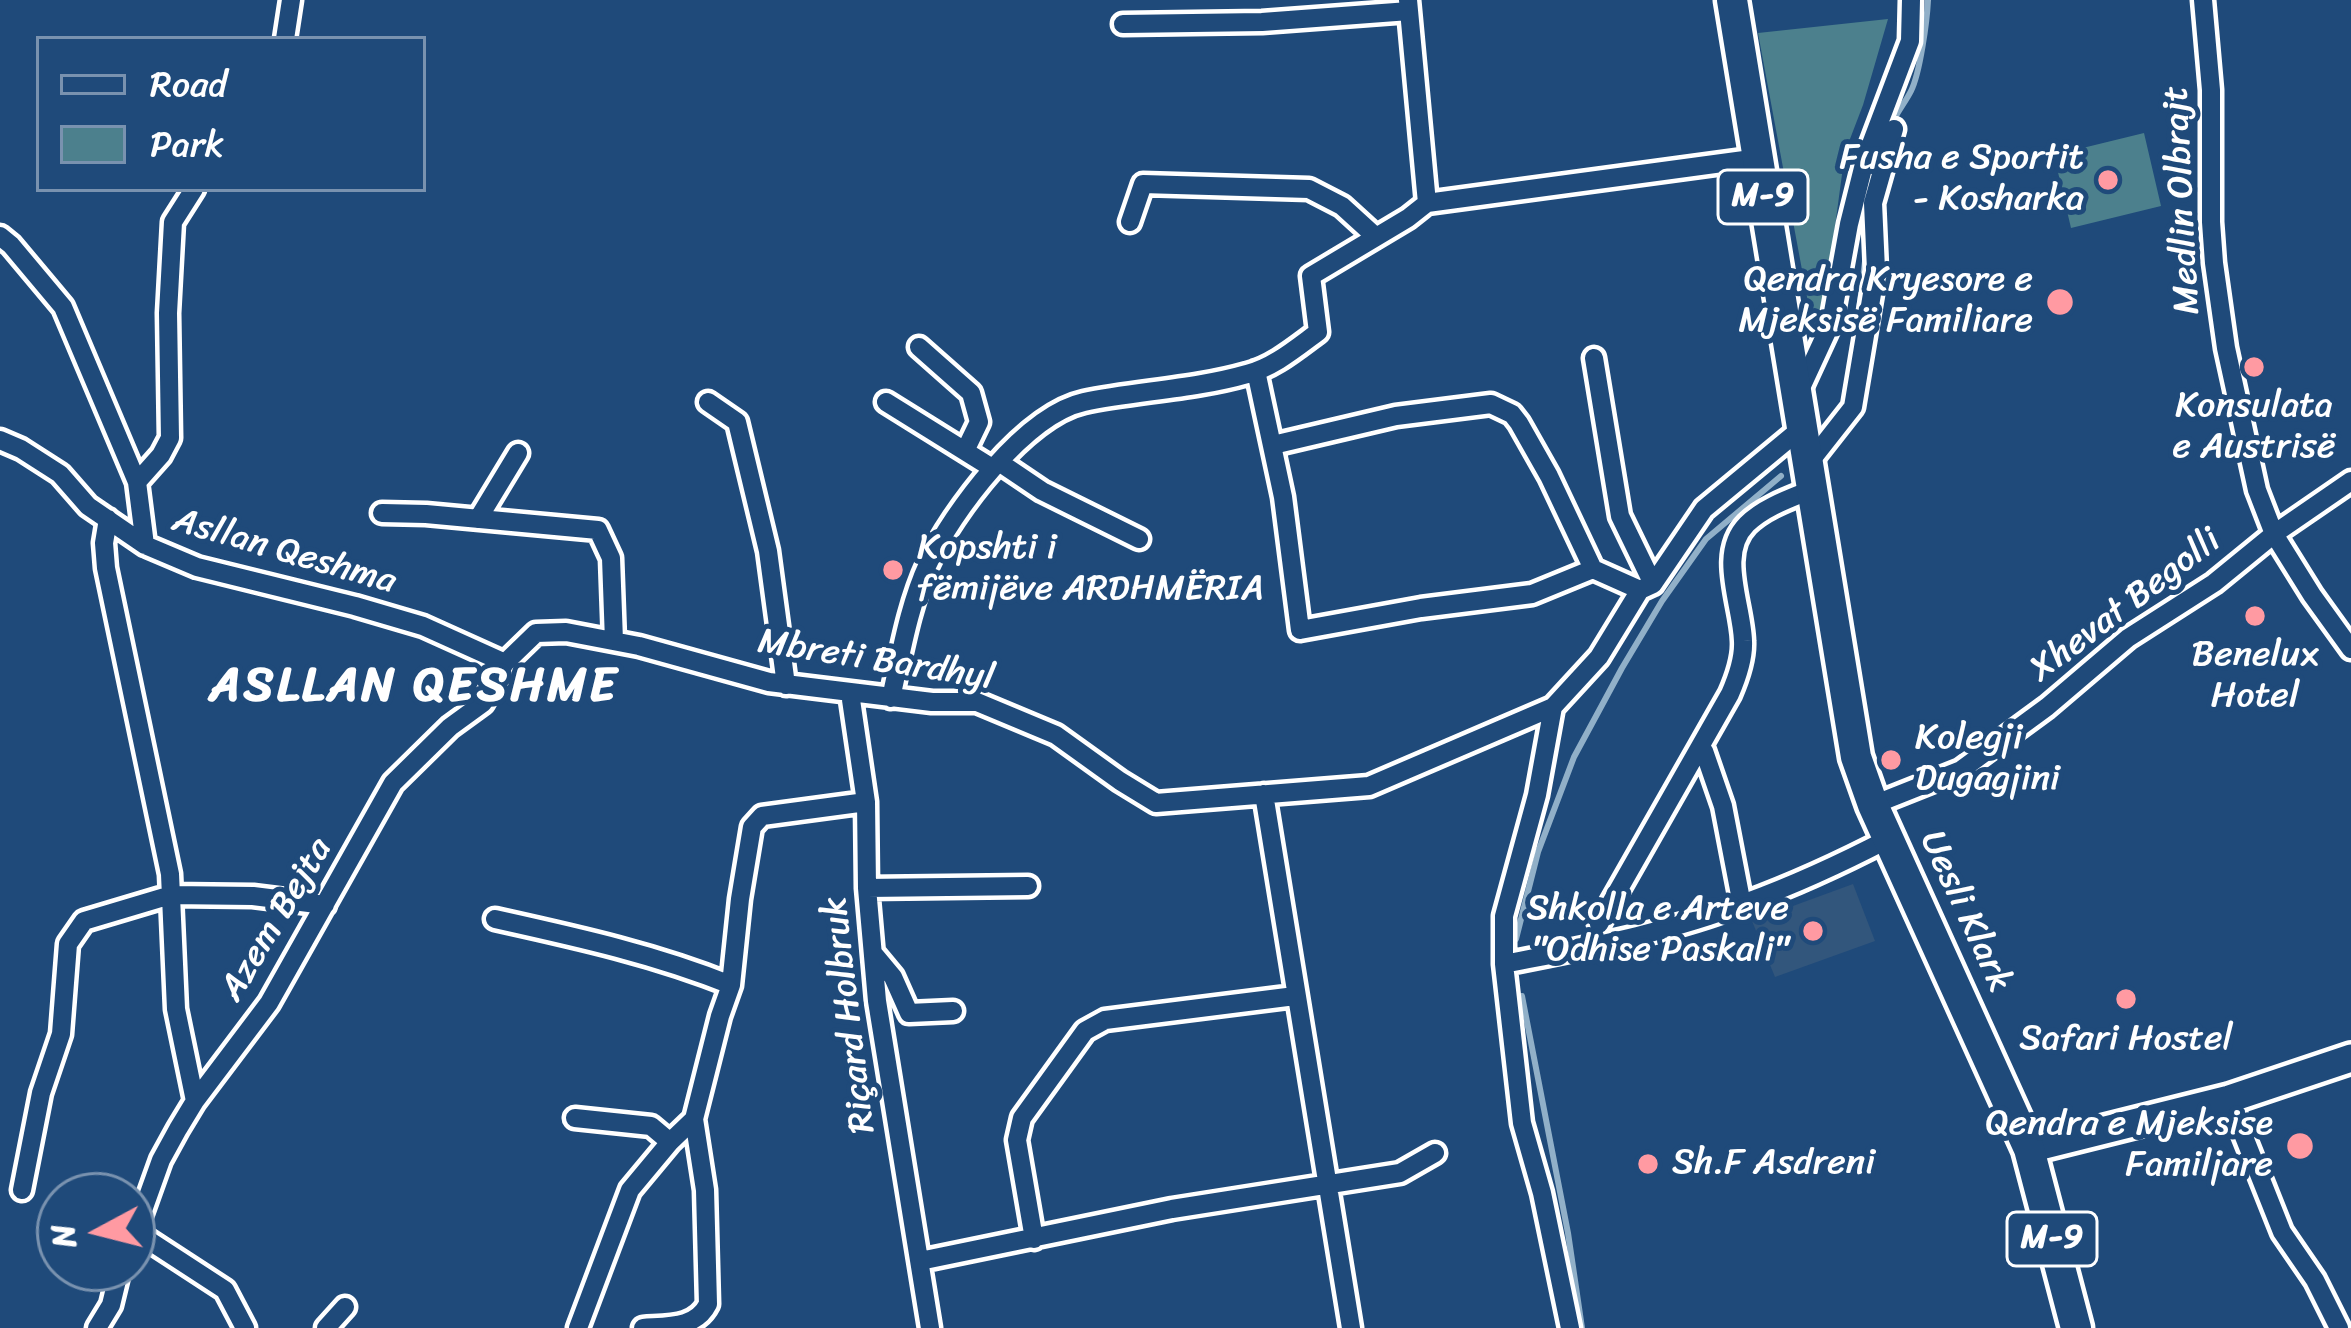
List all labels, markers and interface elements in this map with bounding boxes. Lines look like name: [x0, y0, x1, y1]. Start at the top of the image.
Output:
legend: [36, 36, 426, 192]
text: Road: [150, 52, 227, 116]
street label: Medlin Olbrajt: [2155, 85, 2211, 315]
text: Park: [150, 112, 224, 176]
place label: Fusha e Sportit - Kosharka: [1840, 137, 2084, 222]
marker: Fusha e Sportit - Kosharka: [2095, 167, 2121, 193]
road number: M-9: [1718, 170, 1808, 224]
place label: Qendra Kryesore e Mjeksisë Familiare: [1738, 259, 2033, 344]
marker: Qendra Kryesore e Mjeksisë Familiare: [2044, 286, 2076, 318]
marker: Konsulata e Austrisë: [2241, 354, 2267, 380]
place label: Konsulata e Austrisë: [2173, 385, 2335, 470]
street label: Asllan Qeshma: [167, 499, 401, 605]
street label: Xhevat Begolli: [2022, 520, 2230, 692]
place label: Kopshti i fëmijëve ARDHMËRIA: [917, 527, 1264, 612]
marker: Kopshti i fëmijëve ARDHMËRIA: [880, 557, 906, 583]
marker: Benelux Hotel: [2242, 603, 2268, 629]
street label: Mbreti Bardhyl: [755, 621, 997, 701]
place label: Benelux Hotel: [2191, 634, 2319, 719]
district label: ASLLAN QESHME: [209, 659, 619, 717]
place label: Kolegji Dugagjini: [1915, 717, 2060, 802]
marker: Kolegji Dugagjini: [1878, 747, 1904, 773]
street label: Uesli Klark: [1909, 825, 2021, 999]
street label: Azem Bejta: [211, 830, 343, 1010]
place label: Shkolla e Arteve "Odhise Paskali": [1526, 888, 1789, 973]
street label: Riçard Holbruk: [814, 895, 886, 1135]
marker: Shkolla e Arteve "Odhise Paskali": [1800, 918, 1826, 944]
marker: Safari Hostel: [2113, 986, 2139, 1012]
place label: Safari Hostel: [2019, 1018, 2233, 1062]
place label: Qendra e Mjeksise Familjare: [1985, 1103, 2273, 1188]
marker: Qendra e Mjeksise Familjare: [2284, 1130, 2316, 1162]
place label: Sh.F Asdreni: [1672, 1142, 1875, 1186]
marker: Sh.F Asdreni: [1635, 1151, 1661, 1177]
north arrow: [36, 1172, 156, 1292]
road number: M-9: [2007, 1212, 2097, 1266]
text: N: [33, 1221, 93, 1251]

